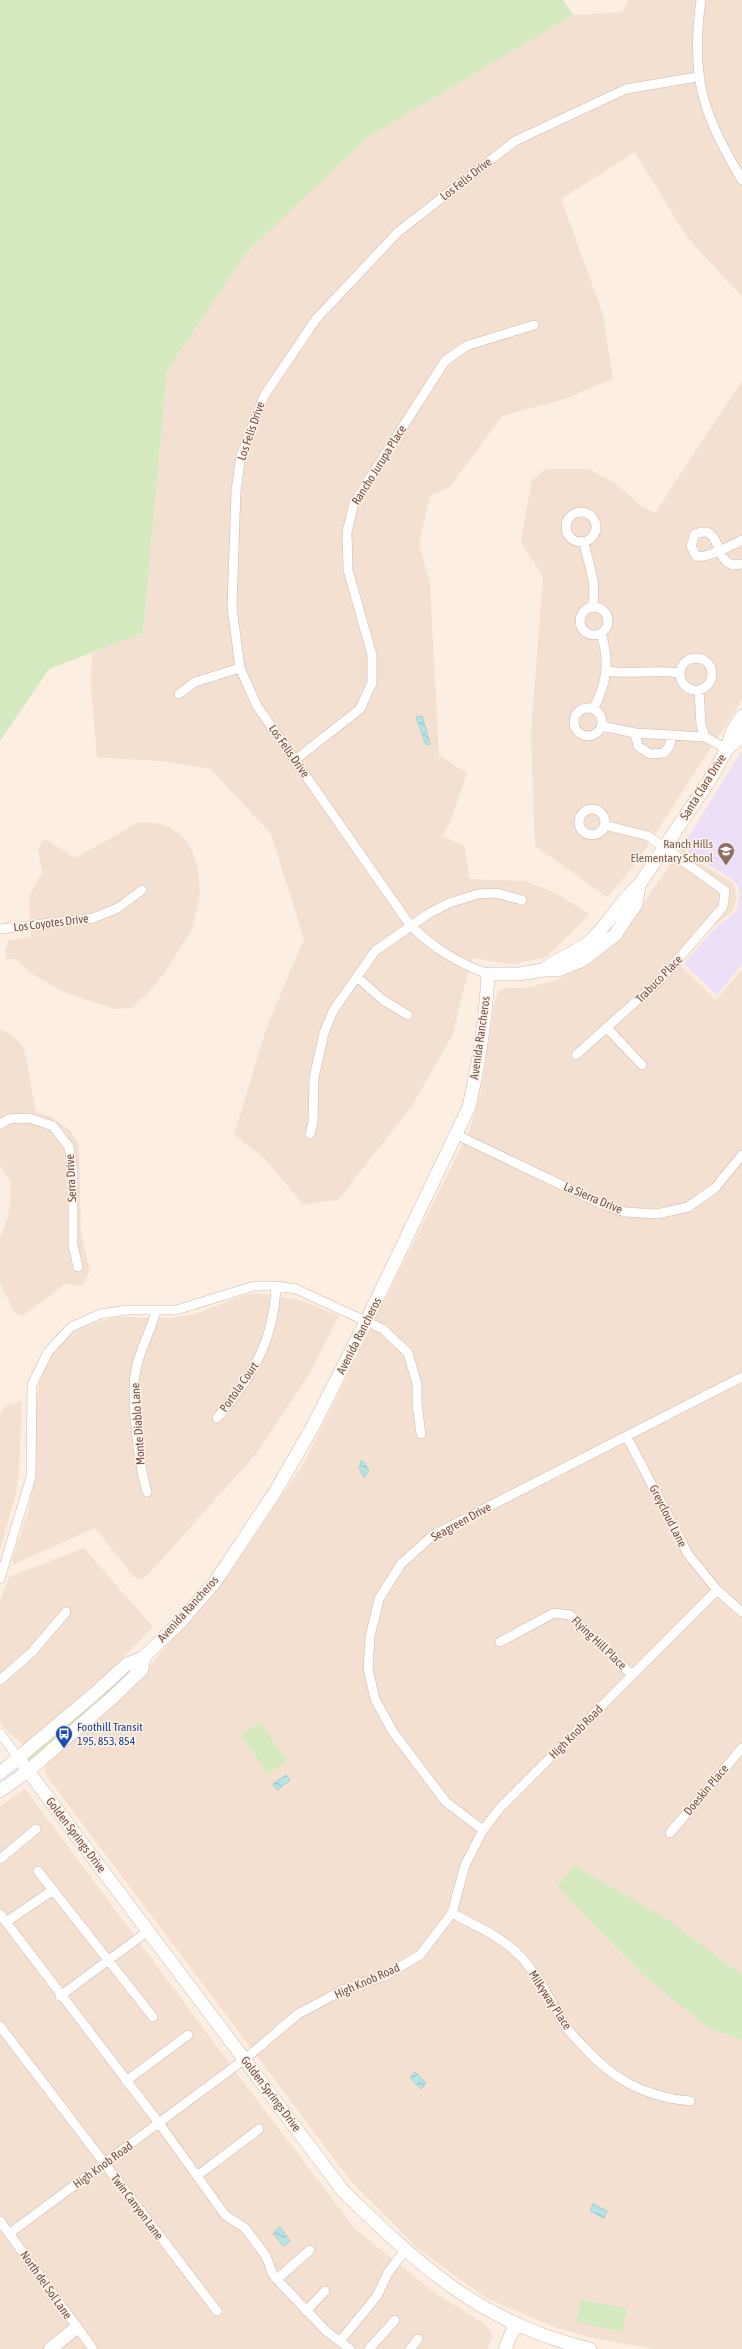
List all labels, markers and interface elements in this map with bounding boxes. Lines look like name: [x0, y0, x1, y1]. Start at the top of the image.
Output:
street label: Los Felis Drive: [438, 155, 494, 203]
street label: Los Felis Drive: [234, 400, 268, 462]
street label: Rancho Jurupa Place: [349, 423, 409, 507]
street label: Los Felis Drive: [266, 722, 312, 780]
street label: Santa Clara Drive: [677, 751, 729, 823]
place label: Ranch Hills Elementary School: [631, 837, 714, 865]
school or university icon: Ranch Hills Elementary School: [716, 841, 736, 866]
street label: Los Coyotes Drive: [13, 911, 89, 935]
street label: Trabuco Place: [633, 952, 685, 1006]
street label: Avenida Rancheros: [467, 995, 493, 1081]
street label: Serra Drive: [63, 1154, 79, 1202]
street label: La Sierra Drive: [562, 1179, 624, 1217]
street label: Avenida Rancheros: [334, 1295, 384, 1377]
street label: Portola Court: [217, 1359, 262, 1415]
street label: Monte Diablo Lane: [128, 1382, 148, 1466]
street label: Greycloud Lane: [646, 1483, 690, 1549]
street label: Seagreen Drive: [429, 1500, 493, 1544]
street label: Avenida Rancheros: [155, 1573, 221, 1645]
street label: Flying Hill Place: [569, 1613, 629, 1673]
street label: High Knob Road: [546, 1702, 606, 1762]
place label: Foothill Transit 195, 853, 854: [77, 1720, 143, 1748]
bus stop icon: Foothill Transit 195, 853, 854: [54, 1724, 74, 1749]
street label: Doeskin Place: [681, 1762, 731, 1818]
street label: Golden Springs Drive: [43, 1795, 109, 1875]
street label: High Knob Road: [332, 1960, 402, 2002]
street label: Milkyway Place: [526, 1968, 574, 2032]
street label: Golden Springs Drive: [238, 2054, 304, 2134]
street label: High Knob Road: [71, 2139, 135, 2191]
street label: Twin Canyon Lane: [108, 2171, 166, 2243]
street label: North del Sol Lane: [17, 2248, 75, 2322]

